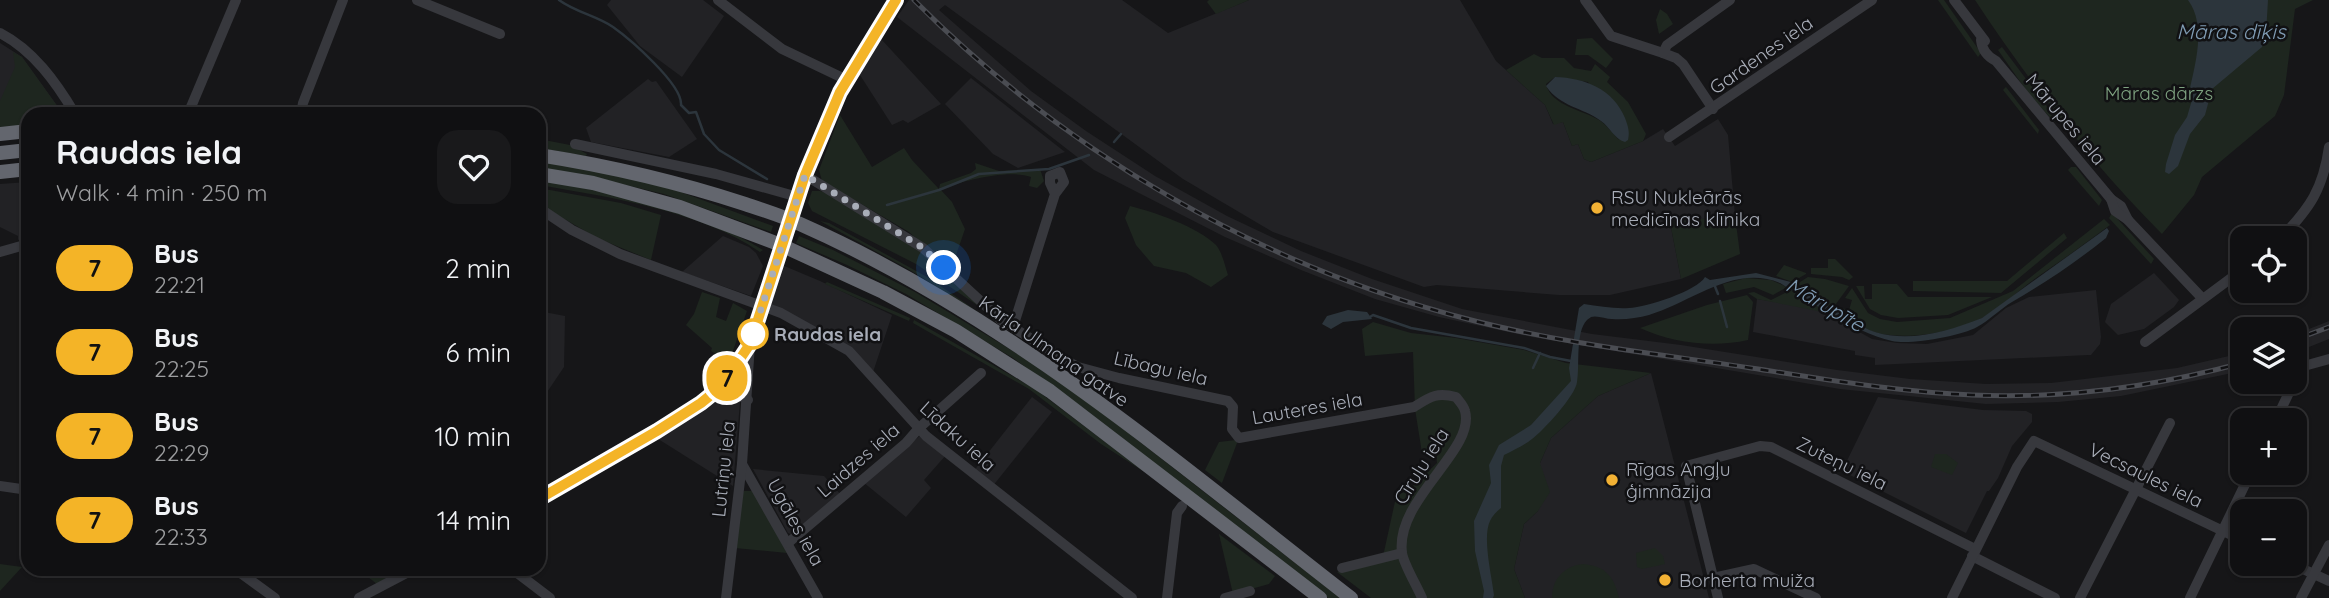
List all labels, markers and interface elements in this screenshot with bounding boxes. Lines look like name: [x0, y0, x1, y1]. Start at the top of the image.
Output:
street label: Gardenes iela: [1705, 11, 1817, 99]
water label: Māras dīķis: [2176, 18, 2287, 44]
street label: Mārupes iela: [2021, 68, 2111, 170]
park label: Māras dārzs: [2105, 81, 2213, 105]
button: heart: [437, 130, 511, 204]
text: Raudas iela: [56, 131, 242, 172]
text: Walk · 4 min · 250 m: [56, 178, 267, 207]
place label: RSU Nukleārās medicīnas klīnika: [1611, 185, 1760, 231]
marker: RSU Nukleārās medicīnas klīnika: [1589, 200, 1605, 216]
map controls: [2230, 226, 2307, 576]
button: locate: [2230, 226, 2307, 303]
text: Bus: [154, 237, 199, 270]
your location: [926, 250, 961, 285]
text: 2 min: [445, 252, 511, 285]
text: 7: [88, 253, 101, 283]
text: 22:21: [154, 270, 205, 299]
water label: Mārupīte: [1782, 271, 1870, 338]
street label: Kārļa Ulmaņa gatve: [974, 290, 1134, 412]
button: layers: [2230, 317, 2307, 394]
marker: Raudas iela: [738, 319, 768, 349]
text: Bus: [154, 321, 199, 354]
place label: Raudas iela: [774, 322, 881, 346]
text: 6 min: [446, 336, 511, 369]
text: 7: [88, 337, 101, 367]
street label: Lībagu iela: [1112, 346, 1210, 390]
text: 22:25: [154, 354, 209, 383]
line badge: 7: [704, 355, 750, 401]
text: 7: [720, 363, 734, 393]
street label: Lauteres iela: [1250, 386, 1364, 430]
street label: Līdaku iela: [915, 396, 1001, 476]
text: Bus: [154, 405, 199, 438]
button: +: [2230, 408, 2307, 485]
street label: Laidzes iela: [812, 418, 904, 502]
text: 10 min: [435, 420, 511, 453]
street label: Lutriņu iela: [706, 420, 740, 518]
text: 7: [88, 421, 101, 451]
street label: Cīruļu iela: [1388, 423, 1454, 509]
street label: Zuteņu iela: [1793, 431, 1891, 495]
street label: Vecsaules iela: [2085, 437, 2207, 513]
text: 22:29: [154, 438, 209, 467]
place label: Rīgas Angļu ģimnāzija: [1626, 457, 1730, 503]
marker: Rīgas Angļu ģimnāzija: [1604, 472, 1620, 488]
street label: Ugāles iela: [762, 474, 830, 570]
text: Bus: [154, 489, 199, 522]
button: −: [2230, 499, 2307, 576]
text: 14 min: [437, 504, 511, 537]
text: 7: [88, 505, 101, 535]
text: 22:33: [154, 522, 208, 551]
place label: Borherta muiža: [1679, 568, 1815, 592]
marker: Borherta muiža: [1657, 572, 1673, 588]

